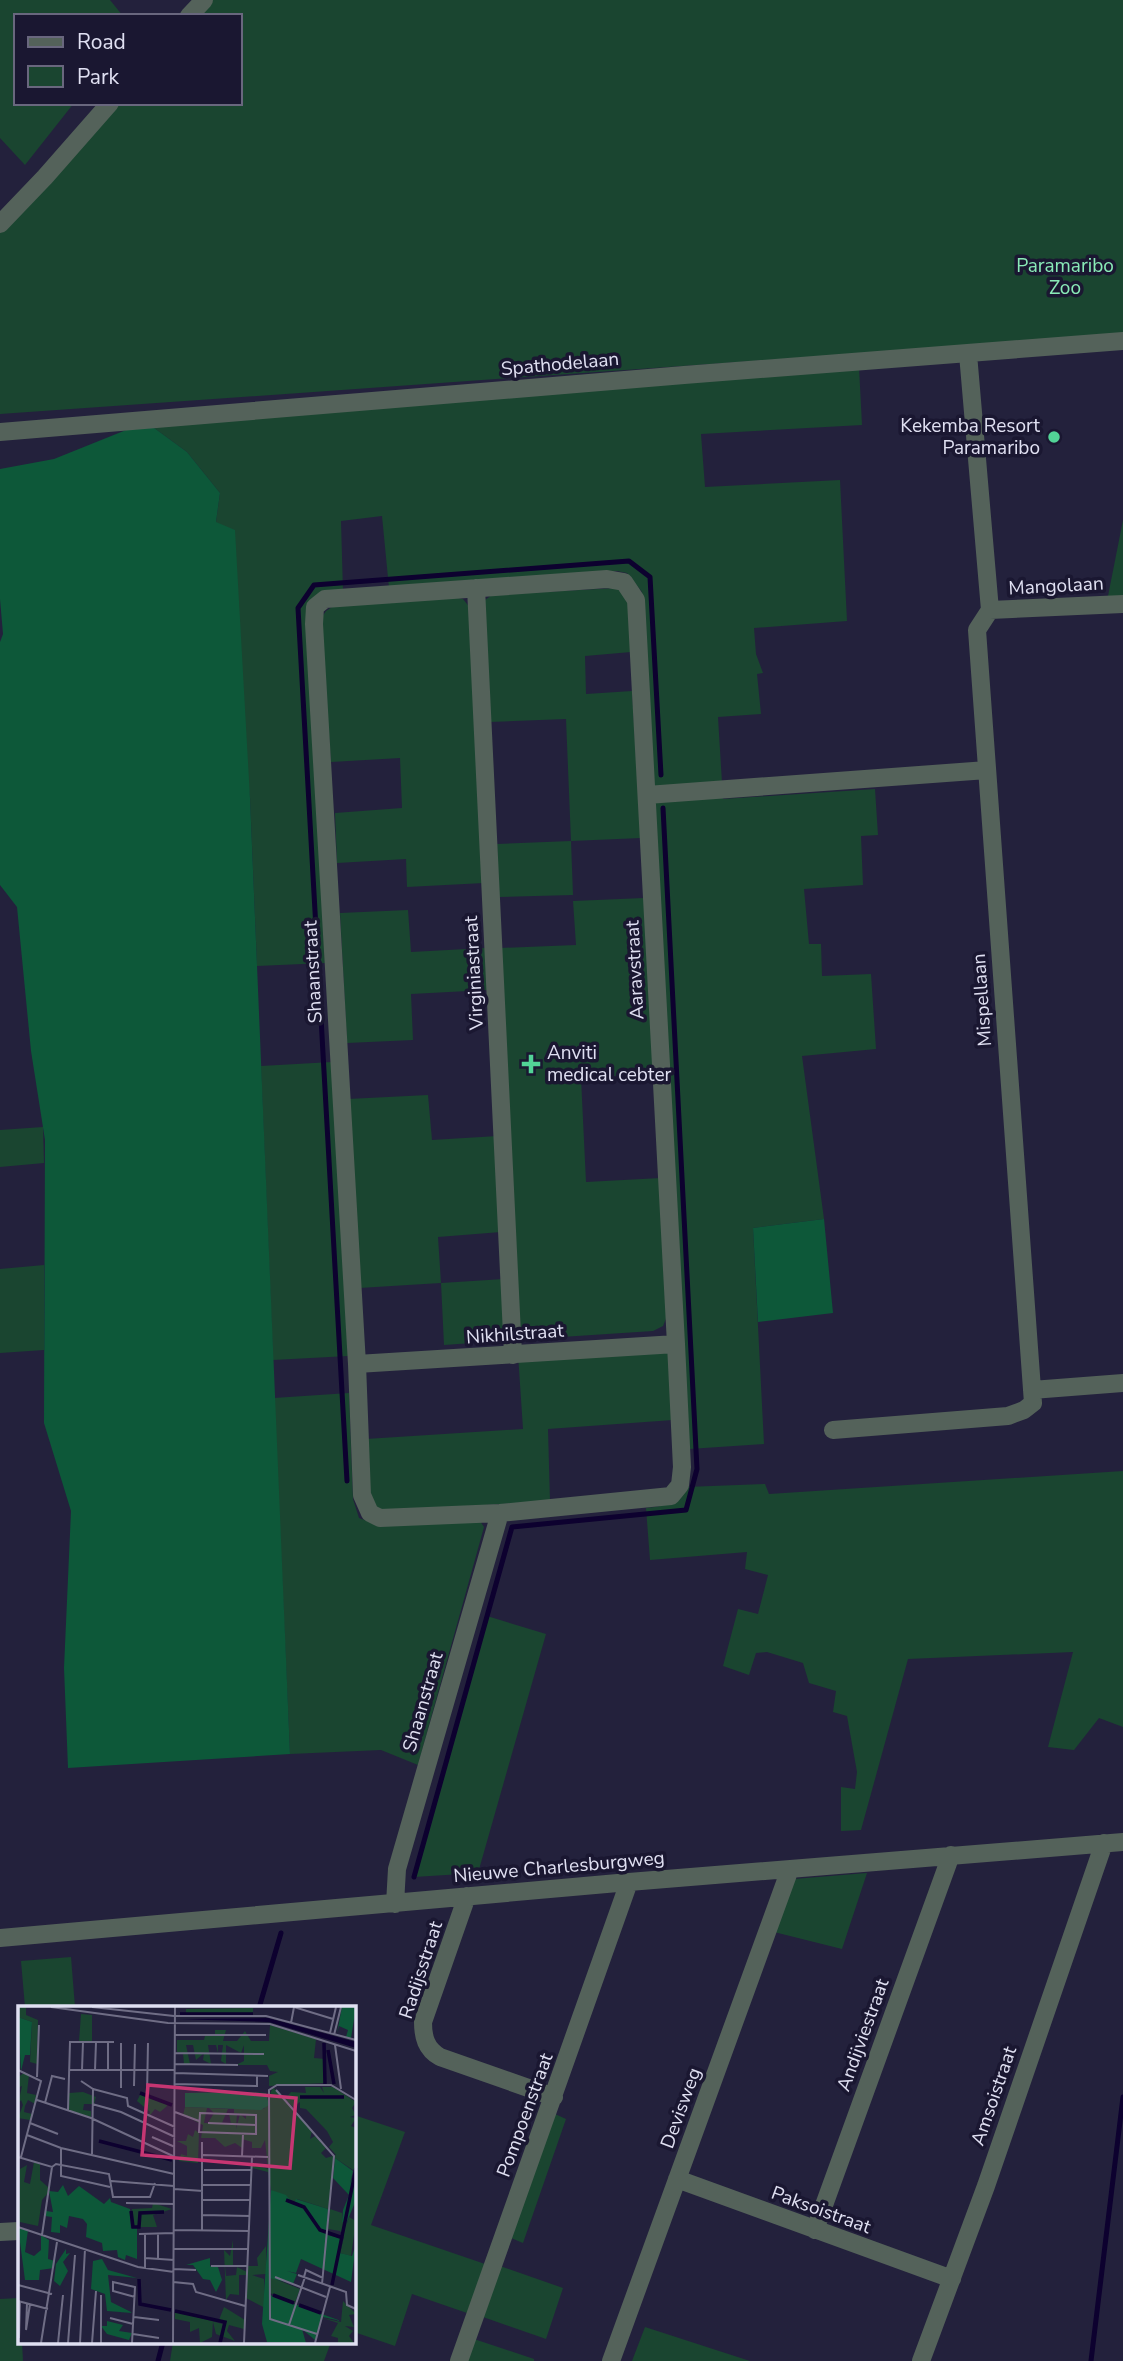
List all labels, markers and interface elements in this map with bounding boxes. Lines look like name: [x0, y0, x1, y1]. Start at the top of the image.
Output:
legend: [14, 14, 242, 105]
text: Road: [77, 28, 126, 56]
text: Park: [77, 63, 119, 91]
park label: Paramaribo Zoo: [1016, 253, 1114, 301]
street label: Spathodelaan: [500, 346, 620, 382]
place label: Kekemba Resort Paramaribo: [900, 413, 1040, 461]
marker: Kekemba Resort Paramaribo: [1046, 429, 1062, 445]
street label: Mangolaan: [1008, 571, 1104, 601]
street label: Virginiastraat: [458, 915, 490, 1032]
street label: Aaravstraat: [619, 919, 651, 1020]
street label: Shaanstraat: [297, 920, 329, 1024]
street label: Mispellaan: [966, 953, 998, 1047]
place label: Anviti medical cebter: [547, 1040, 672, 1088]
marker: Anviti medical cebter: [521, 1054, 541, 1074]
street label: Nikhilstraat: [465, 1318, 565, 1350]
street label: Shaanstraat: [396, 1649, 450, 1755]
street label: Nieuwe Charlesburgweg: [452, 1845, 666, 1889]
street label: Radijsstraat: [393, 1918, 449, 2022]
street label: Andijviestraat: [831, 1975, 896, 2095]
inset map: [18, 2006, 355, 2344]
street label: Amsoistraat: [965, 2043, 1023, 2149]
street label: Pompoenstraat: [491, 2049, 560, 2181]
street label: Devisweg: [654, 2064, 708, 2152]
street label: Paksoistraat: [768, 2180, 875, 2240]

